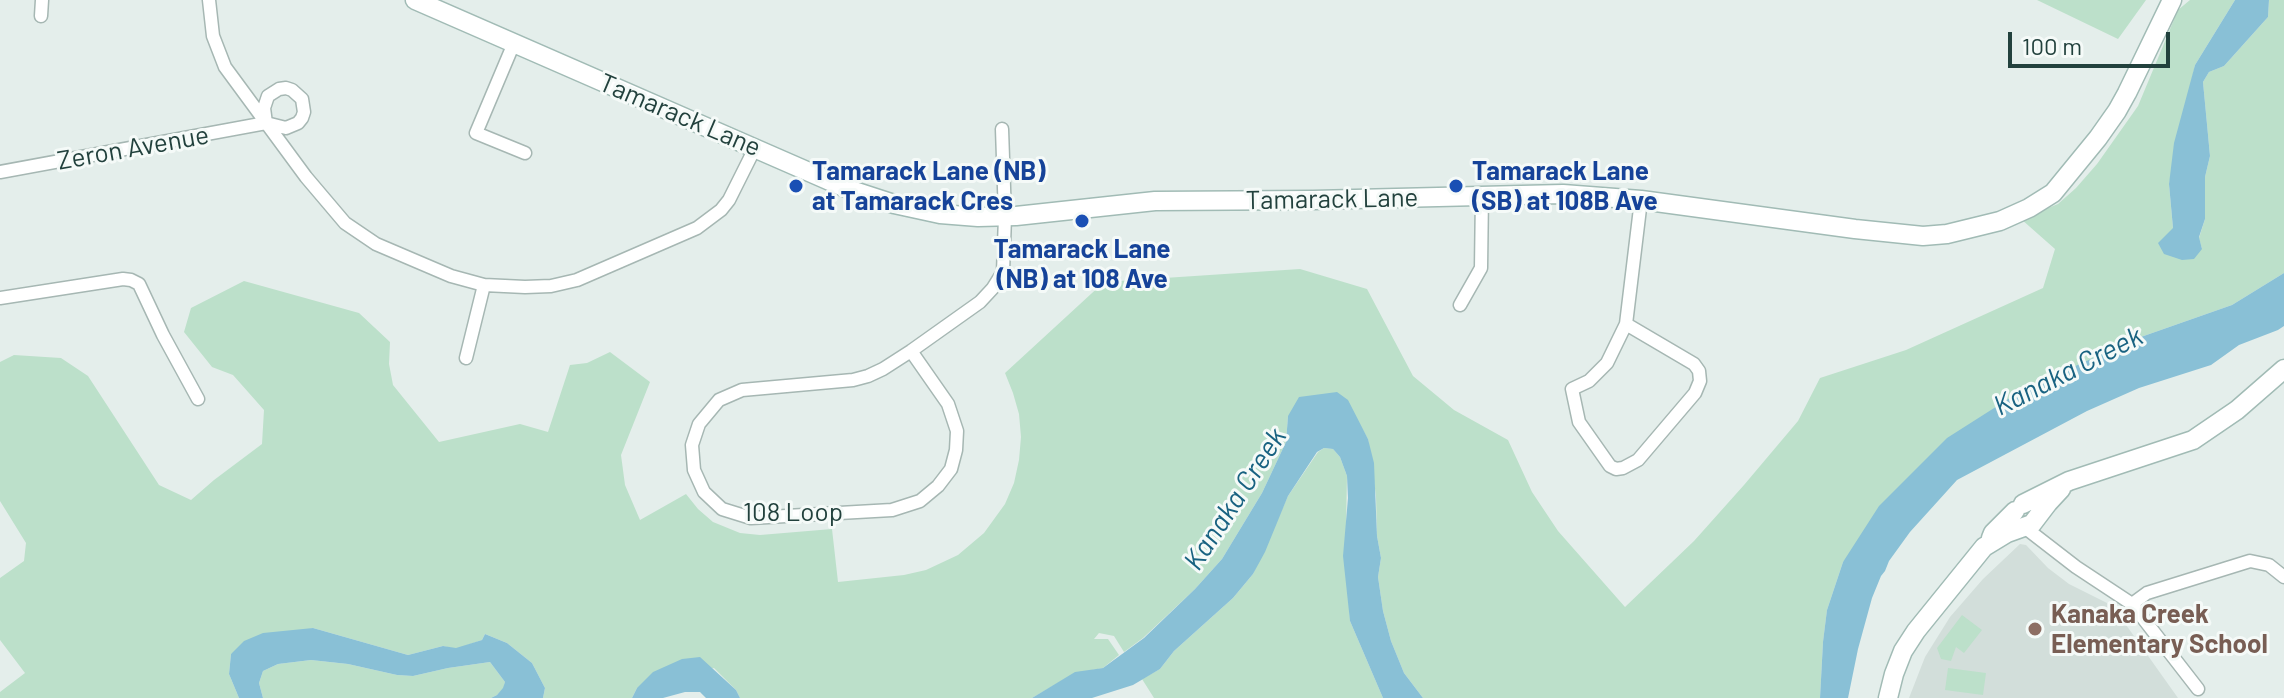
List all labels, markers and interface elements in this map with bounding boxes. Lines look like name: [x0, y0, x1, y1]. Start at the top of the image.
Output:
scale bar: [2012, 16, 2174, 66]
text: 100 m: [2022, 31, 2082, 60]
street label: Tamarack Lane: [594, 67, 766, 163]
street label: Zeron Avenue: [55, 119, 211, 177]
place label: Tamarack Lane (NB) at Tamarack Cres: [812, 155, 1045, 216]
place label: Tamarack Lane (SB) at 108B Ave: [1472, 155, 1658, 216]
marker: Tamarack Lane (NB) at Tamarack Cres: [787, 177, 805, 195]
marker: Tamarack Lane (SB) at 108B Ave: [1447, 177, 1465, 195]
street label: Tamarack Lane: [1245, 182, 1419, 216]
marker: Tamarack Lane (NB) at 108 Ave: [1073, 212, 1091, 230]
place label: Tamarack Lane (NB) at 108 Ave: [994, 233, 1170, 294]
water label: Kanaka Creek: [1988, 319, 2148, 423]
water label: Kanaka Creek: [1177, 422, 1293, 576]
street label: 108 Loop: [743, 496, 843, 528]
place label: Kanaka Creek Elementary School: [2051, 598, 2268, 660]
marker: Kanaka Creek Elementary School: [2026, 620, 2044, 638]

